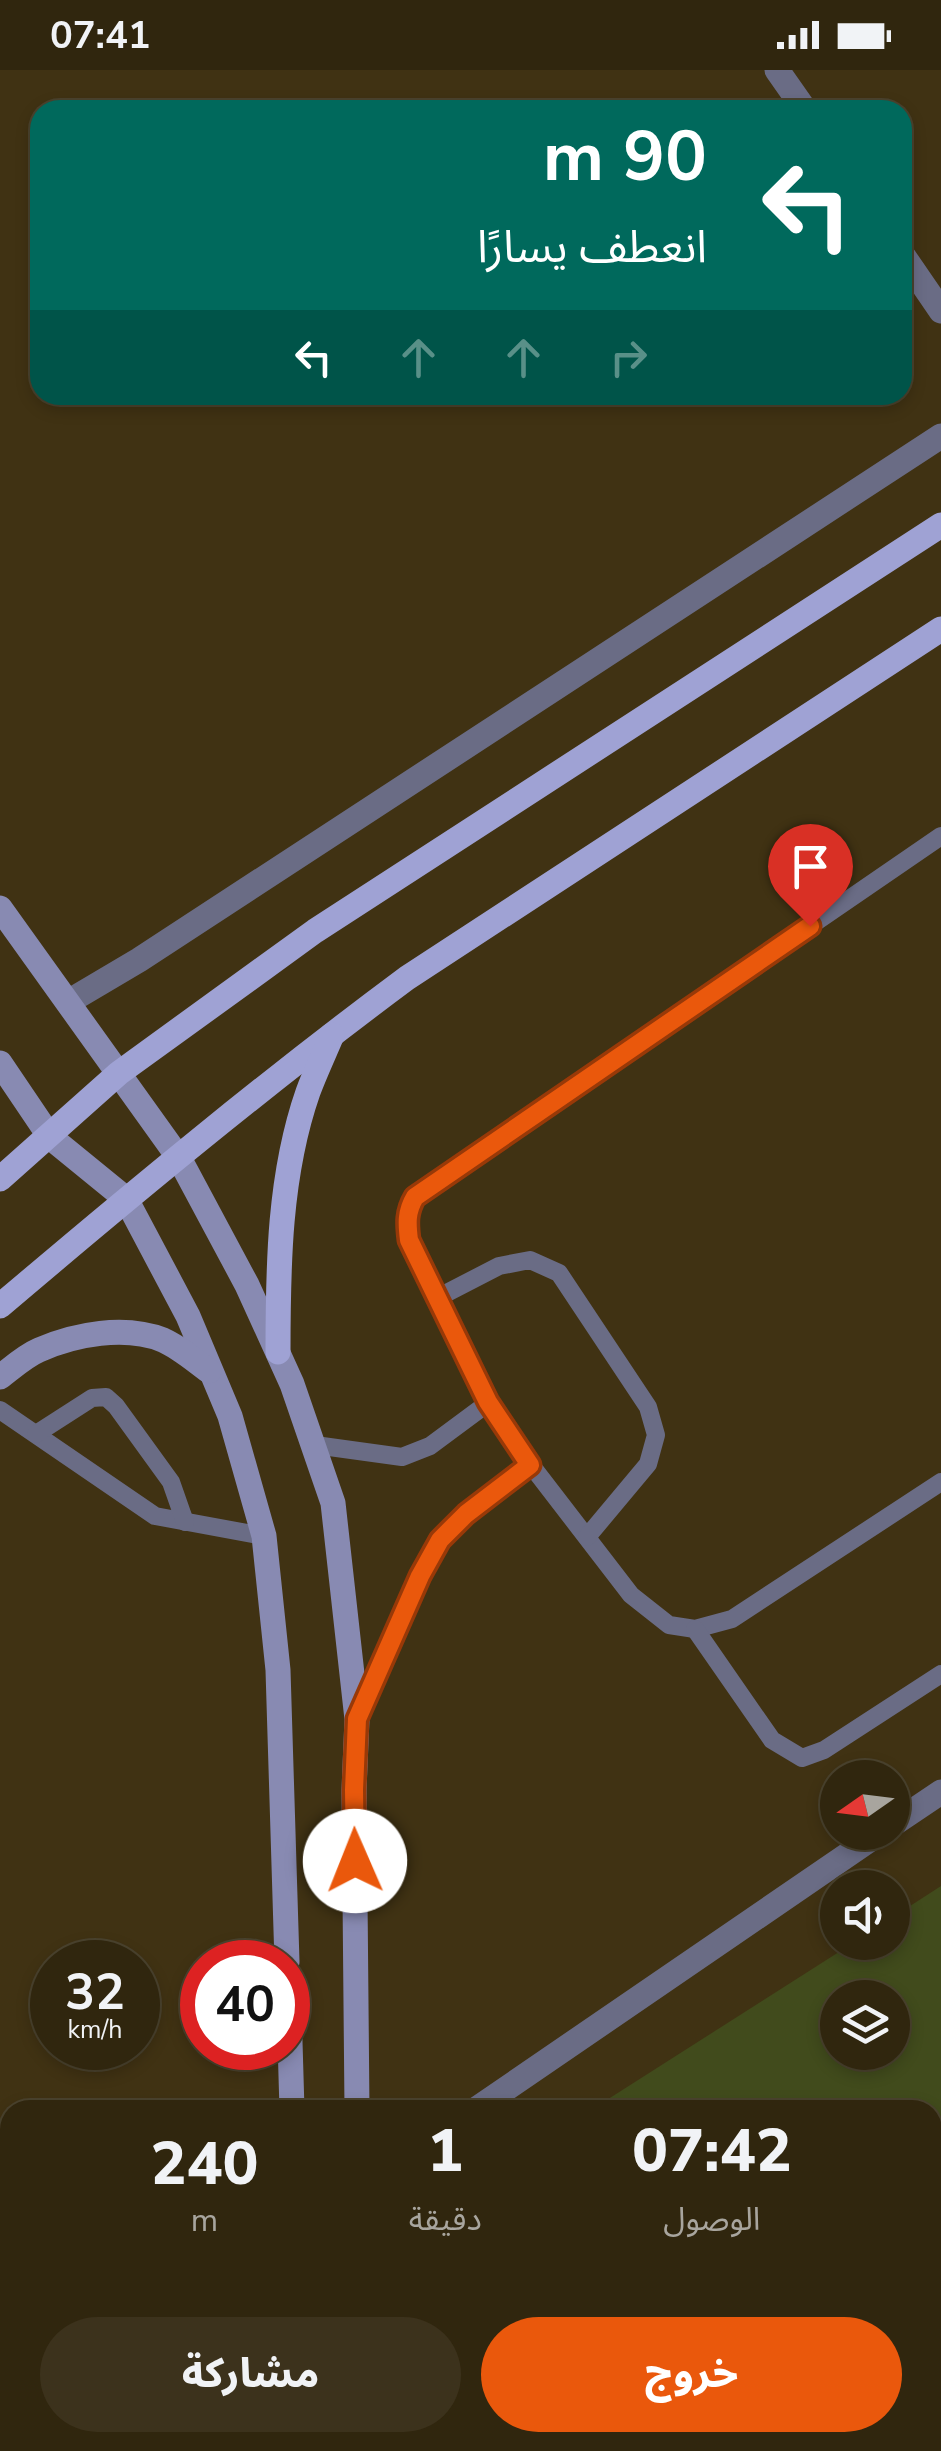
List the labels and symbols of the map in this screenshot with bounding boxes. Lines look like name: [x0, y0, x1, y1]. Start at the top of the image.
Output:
pin: [768, 824, 853, 927]
north arrow: [820, 1760, 910, 1850]
position arrow: [303, 1809, 407, 1913]
speed limit sign: 40: [180, 1940, 310, 2070]

